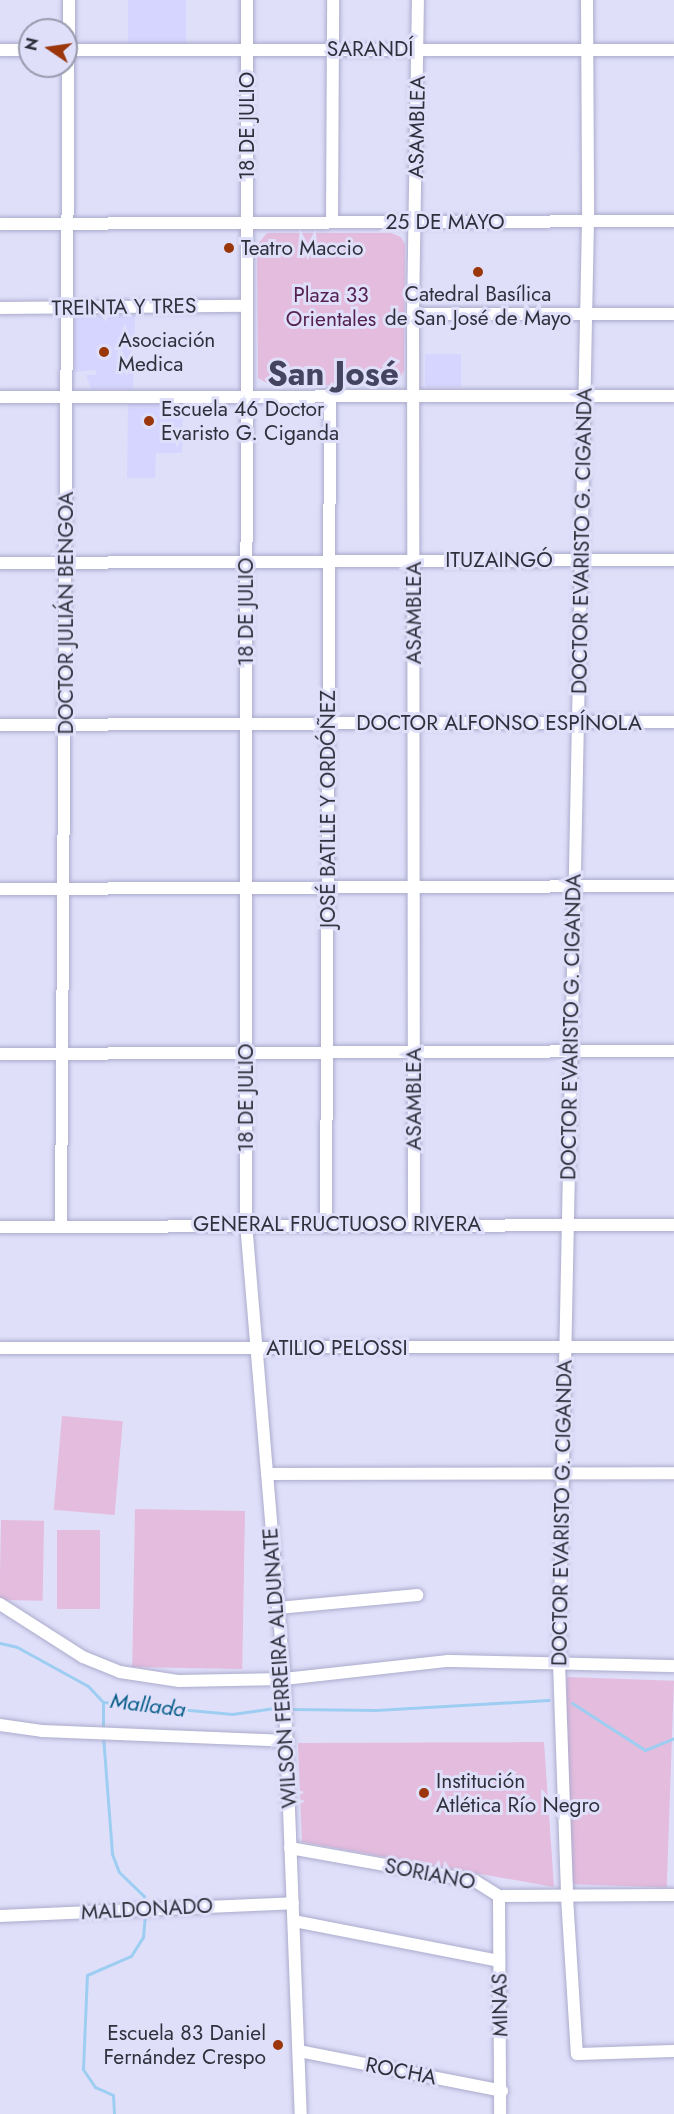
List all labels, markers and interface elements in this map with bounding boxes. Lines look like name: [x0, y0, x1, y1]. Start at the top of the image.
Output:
north arrow: [18, 18, 78, 78]
text: N: [19, 36, 45, 53]
street label: SARANDÍ: [327, 36, 413, 62]
street label: 18 DE JULIO: [234, 72, 260, 180]
street label: ASAMBLEA: [404, 75, 430, 179]
street label: 25 DE MAYO: [386, 209, 504, 235]
place label: Teatro Maccio: [241, 235, 363, 261]
marker: Teatro Maccio: [222, 241, 236, 255]
marker: Catedral Basílica de San José de Mayo: [471, 265, 485, 279]
place label: Catedral Basílica de San José de Mayo: [385, 281, 571, 331]
park label: Plaza 33 Orientales: [286, 282, 376, 332]
street label: TREINTA Y TRES: [51, 293, 197, 321]
place label: Asociación Medica: [118, 327, 215, 377]
marker: Asociación Medica: [95, 343, 113, 361]
district label: San José: [267, 354, 399, 394]
street label: DOCTOR EVARISTO G. CIGANDA: [567, 388, 597, 694]
place label: Escuela 46 Doctor Evaristo G. Ciganda: [161, 396, 339, 446]
marker: Escuela 46 Doctor Evaristo G. Ciganda: [142, 414, 156, 428]
street label: DOCTOR JULIÁN BENGOA: [53, 492, 79, 734]
street label: ITUZAINGÓ: [445, 547, 553, 573]
street label: 18 DE JULIO: [233, 558, 259, 666]
street label: ASAMBLEA: [401, 562, 427, 664]
street label: JOSÉ BATLLE Y ORDÓÑEZ: [315, 690, 341, 928]
street label: DOCTOR ALFONSO ESPÍNOLA: [356, 710, 642, 736]
street label: DOCTOR EVARISTO G. CIGANDA: [556, 874, 586, 1180]
street label: 18 DE JULIO: [233, 1044, 259, 1152]
street label: ASAMBLEA: [401, 1048, 427, 1150]
street label: GENERAL FRUCTUOSO RIVERA: [193, 1211, 481, 1237]
street label: ATILIO PELOSSI: [266, 1335, 408, 1361]
street label: DOCTOR EVARISTO G. CIGANDA: [547, 1360, 577, 1666]
street label: WILSON FERREIRA ALDUNATE: [258, 1527, 302, 1809]
water label: Mallada: [109, 1687, 187, 1723]
place label: Institución Atlética Río Negro: [436, 1768, 600, 1818]
marker: Institución Atlética Río Negro: [417, 1786, 431, 1800]
street label: SORIANO: [383, 1853, 477, 1895]
street label: MALDONADO: [80, 1893, 214, 1925]
street label: MINAS: [487, 1973, 513, 2037]
place label: Escuela 83 Daniel Fernández Crespo: [103, 2020, 266, 2070]
marker: Escuela 83 Daniel Fernández Crespo: [271, 2038, 285, 2052]
street label: ROCHA: [363, 2052, 439, 2090]

